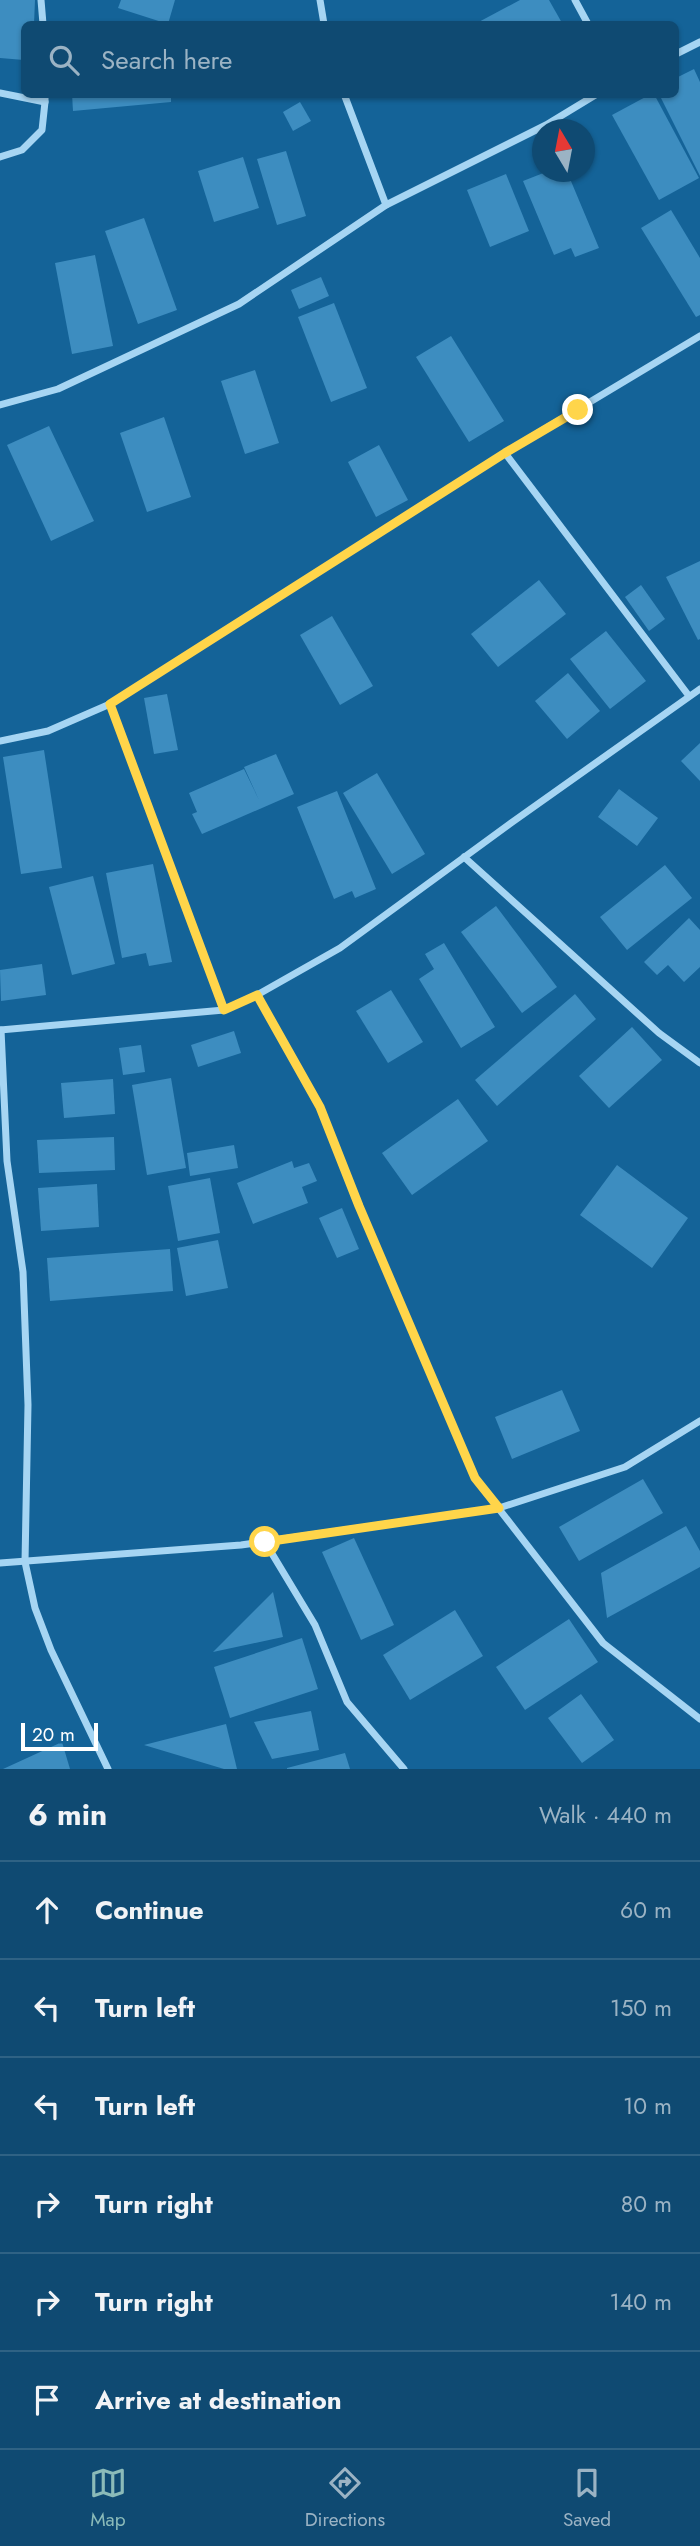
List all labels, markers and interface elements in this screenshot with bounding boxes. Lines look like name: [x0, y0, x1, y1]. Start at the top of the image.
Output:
search box: [21, 21, 679, 98]
icon: search: [45, 41, 83, 79]
text: Search here: [101, 41, 233, 79]
north arrow: [532, 119, 595, 182]
route end: [562, 394, 593, 425]
route start: [249, 1526, 280, 1557]
scale bar: [21, 1720, 98, 1752]
text: 20 m: [32, 1721, 75, 1748]
text: 6 min: [28, 1793, 107, 1836]
text: Walk · 440 m: [539, 1798, 672, 1832]
icon: ahead: [28, 1891, 66, 1929]
text: Continue: [95, 1891, 204, 1929]
text: 60 m: [620, 1893, 672, 1927]
icon: left: [28, 1989, 66, 2027]
text: Turn left: [95, 1989, 195, 2027]
text: 150 m: [610, 1991, 672, 2025]
icon: left: [28, 2087, 66, 2125]
text: Turn left: [95, 2087, 195, 2125]
text: 10 m: [623, 2089, 672, 2123]
icon: right: [28, 2185, 66, 2223]
text: Turn right: [95, 2185, 213, 2223]
text: 80 m: [621, 2187, 672, 2221]
icon: right: [28, 2283, 66, 2321]
text: Turn right: [95, 2283, 213, 2321]
text: 140 m: [610, 2285, 672, 2319]
icon: arrive: [28, 2381, 66, 2419]
text: Arrive at destination: [95, 2381, 342, 2419]
tab: Map: [89, 2464, 127, 2533]
tab: Directions: [305, 2464, 385, 2533]
tab: Saved: [563, 2464, 611, 2533]

